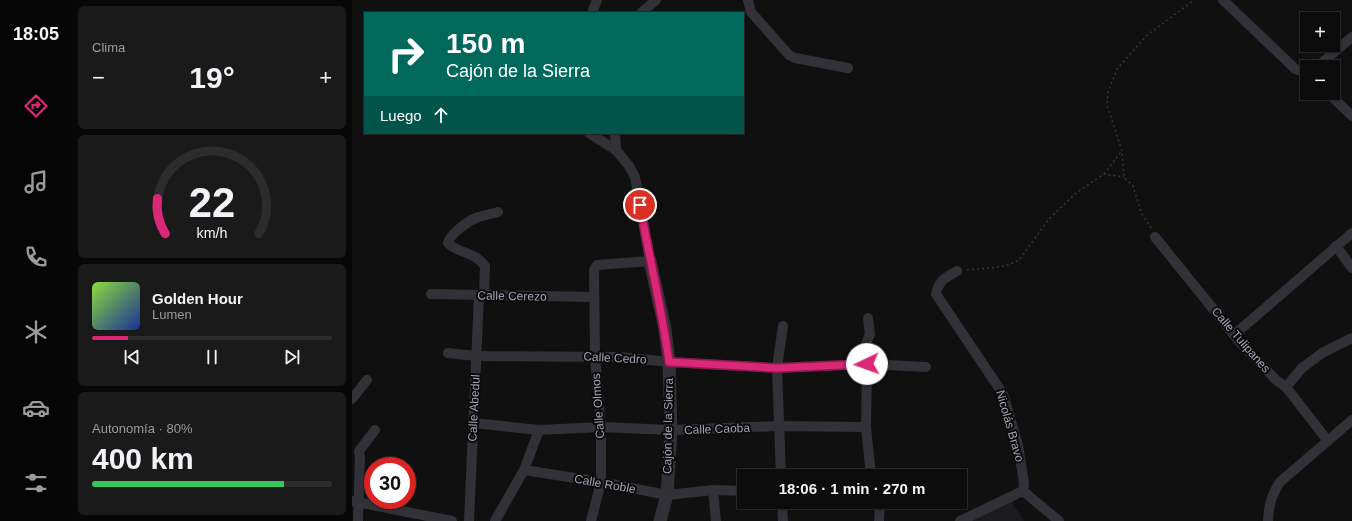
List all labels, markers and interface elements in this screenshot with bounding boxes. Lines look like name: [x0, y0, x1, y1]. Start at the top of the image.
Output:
map controls: [1300, 12, 1340, 100]
button: +: [1300, 12, 1340, 52]
text: 18:05: [13, 24, 59, 44]
icon: right: [380, 28, 432, 80]
text: 150 m: [446, 28, 525, 59]
text: Clima: [92, 40, 125, 55]
button: −: [1300, 60, 1340, 100]
text: 19°: [189, 61, 235, 94]
text: Cajón de la Sierra: [446, 61, 590, 81]
text: −: [92, 65, 105, 90]
text: +: [319, 65, 332, 90]
icon: directions: [22, 92, 50, 120]
icon: ahead: [430, 104, 452, 126]
text: Luego: [380, 107, 422, 124]
icon: music: [22, 168, 50, 196]
text: 22: [189, 179, 235, 226]
pin: [623, 188, 657, 222]
icon: arrive: [629, 194, 651, 216]
text: km/h: [197, 225, 228, 241]
icon: phone: [22, 243, 50, 271]
street label: Calle Cerezo: [477, 288, 547, 304]
text: Golden Hour: [152, 290, 243, 307]
street label: Calle Tulipanes: [1209, 304, 1273, 376]
text: Lumen: [152, 307, 192, 322]
icon: climate: [22, 318, 50, 346]
position arrow: [846, 343, 888, 385]
icon: previous: [121, 346, 143, 368]
icon: pause: [201, 346, 223, 368]
icon: next: [281, 346, 303, 368]
street label: Calle Cedro: [583, 349, 647, 367]
street label: Calle Olmos: [589, 373, 607, 439]
street label: Calle Abedul: [465, 374, 483, 442]
street label: Cajón de la Sierra: [660, 378, 676, 474]
street label: Nicolás Bravo: [993, 388, 1027, 464]
icon: car: [22, 394, 50, 422]
text: Autonomía · 80%: [92, 421, 192, 436]
street label: Calle Caoba: [684, 421, 751, 437]
text: 400 km: [92, 442, 194, 475]
speed limit sign: 30: [364, 457, 416, 509]
icon: filters: [22, 469, 50, 497]
street label: Calle Roble: [573, 472, 637, 496]
text: 18:06 · 1 min · 270 m: [779, 480, 925, 497]

